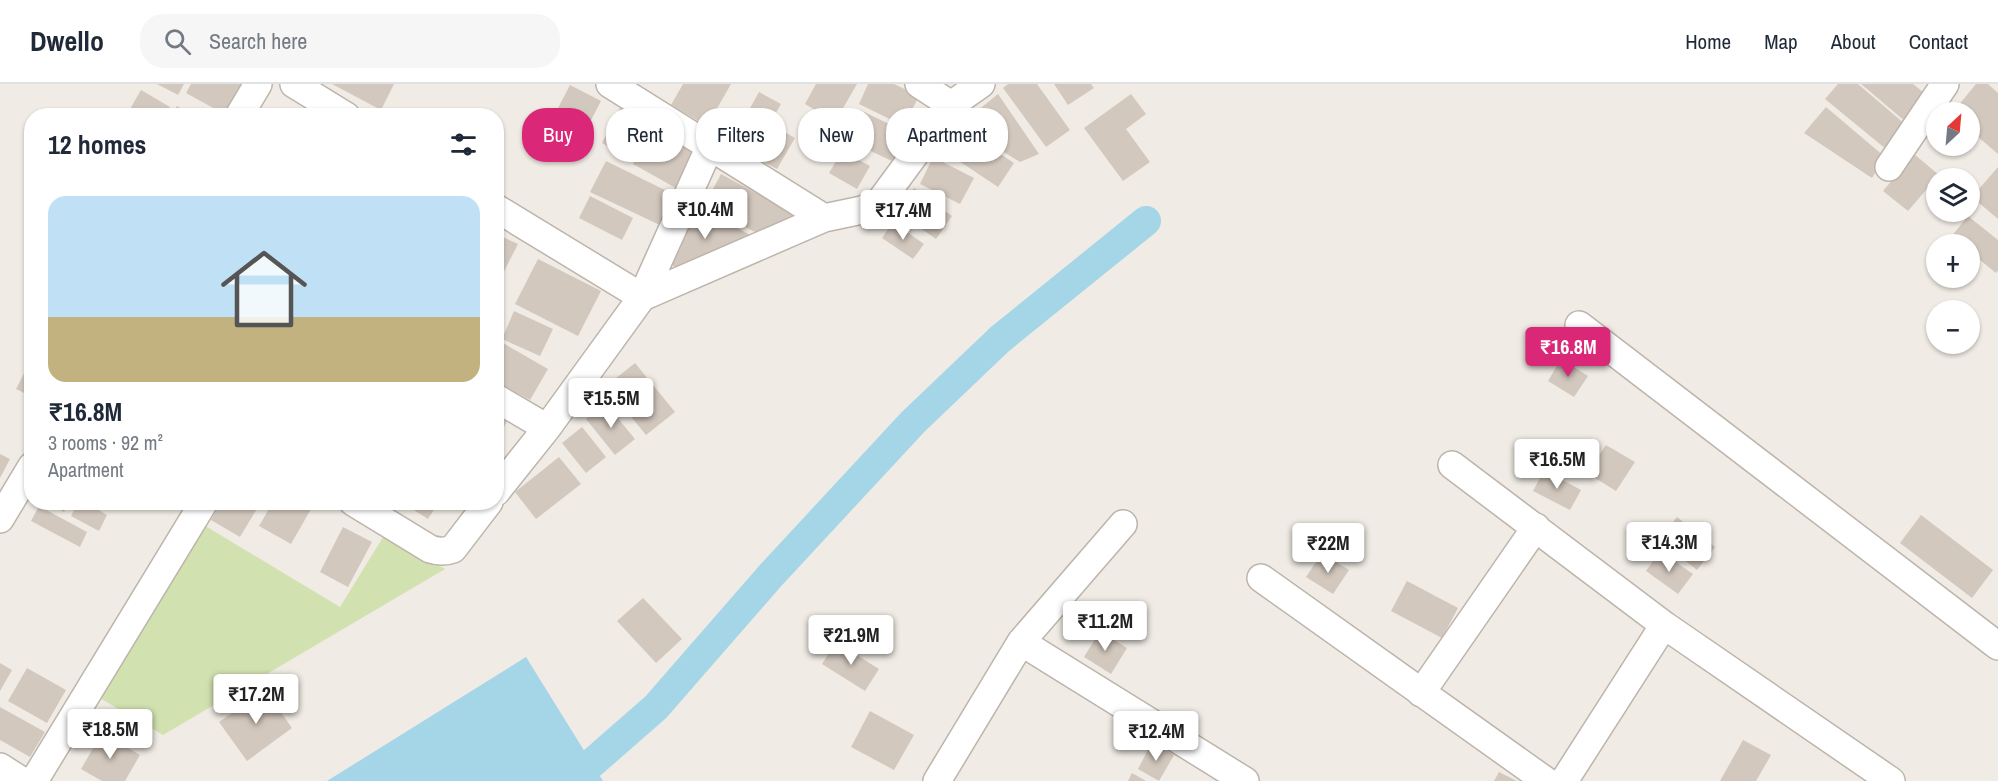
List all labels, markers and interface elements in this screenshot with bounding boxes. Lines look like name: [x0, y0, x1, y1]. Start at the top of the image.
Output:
search box: [140, 14, 560, 68]
text: Dwello: [30, 22, 104, 60]
icon: search: [161, 25, 194, 58]
text: Search here: [209, 26, 307, 56]
text: Home: [1685, 27, 1731, 56]
text: Map: [1764, 27, 1798, 56]
text: About: [1831, 27, 1876, 56]
text: Contact: [1909, 27, 1968, 56]
north arrow: [1926, 102, 1980, 156]
map controls: [1926, 102, 1980, 354]
chip: Buy: [522, 108, 594, 162]
chip: Rent: [606, 108, 684, 162]
chip: Filters: [696, 108, 786, 162]
chip: New: [798, 108, 874, 162]
chip: Apartment: [886, 108, 1008, 162]
text: 12 homes: [48, 127, 146, 162]
icon: filters: [447, 128, 480, 161]
button: layers: [1926, 168, 1980, 222]
pin: ₹10.4M: [656, 189, 754, 240]
pin: ₹17.4M: [854, 190, 952, 241]
text: ₹10.4M: [676, 195, 734, 222]
text: ₹17.4M: [874, 196, 932, 223]
button: +: [1926, 234, 1980, 288]
icon: home: [210, 235, 318, 343]
button: −: [1926, 300, 1980, 354]
pin: ₹16.8M: [1519, 327, 1617, 378]
text: ₹16.8M: [1539, 333, 1597, 360]
pin: ₹15.5M: [562, 378, 660, 429]
text: ₹15.5M: [582, 384, 640, 411]
text: ₹16.8M: [48, 394, 122, 429]
text: 3 rooms · 92 m²: [48, 429, 163, 456]
pin: ₹16.5M: [1508, 439, 1606, 490]
text: ₹16.5M: [1528, 445, 1586, 472]
text: Apartment: [48, 456, 124, 483]
pin: ₹14.3M: [1620, 522, 1718, 573]
pin: ₹22M: [1292, 523, 1364, 574]
text: ₹14.3M: [1640, 528, 1698, 555]
text: ₹22M: [1306, 529, 1350, 556]
pin: ₹11.2M: [1056, 601, 1154, 652]
text: ₹11.2M: [1077, 607, 1133, 634]
pin: ₹21.9M: [802, 615, 900, 666]
text: ₹21.9M: [822, 621, 880, 648]
pin: ₹17.2M: [207, 674, 305, 725]
text: ₹17.2M: [227, 680, 285, 707]
pin: ₹18.5M: [61, 709, 159, 760]
pin: ₹12.4M: [1107, 711, 1205, 762]
text: ₹18.5M: [81, 715, 139, 742]
text: ₹12.4M: [1127, 717, 1185, 744]

